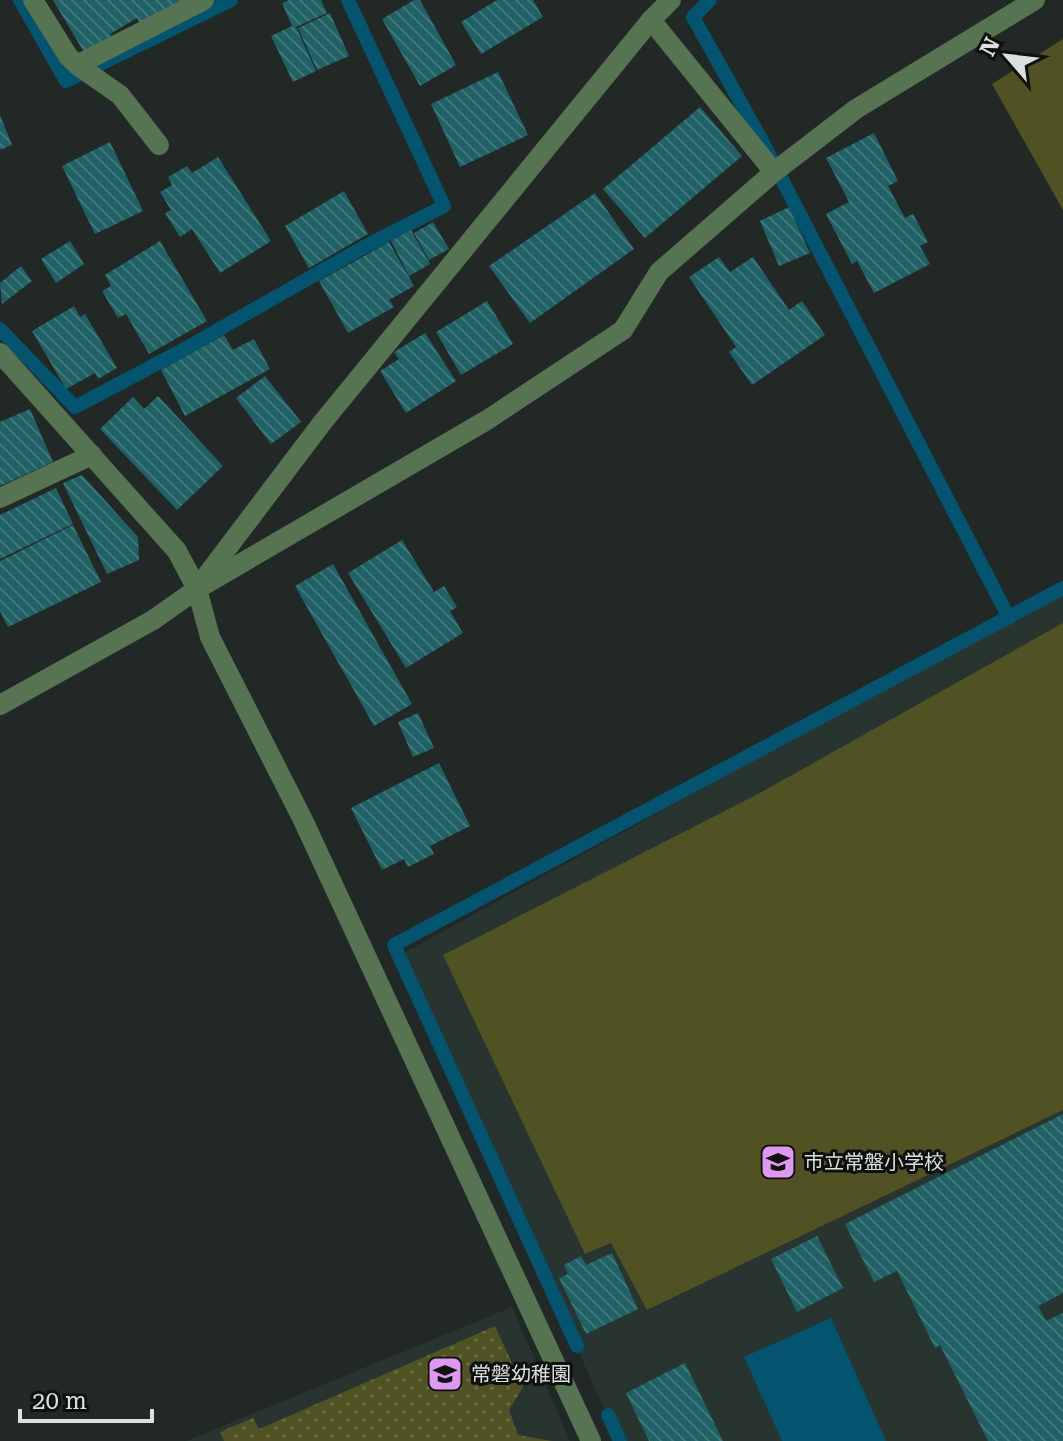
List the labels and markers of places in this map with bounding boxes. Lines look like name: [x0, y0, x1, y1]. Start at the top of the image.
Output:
school or university icon: 市立常盤小学校: [759, 1143, 797, 1181]
place label: 市立常盤小学校: [804, 1150, 944, 1174]
school or university icon: 常磐幼稚園: [426, 1355, 464, 1393]
place label: 常磐幼稚園: [471, 1362, 571, 1386]

